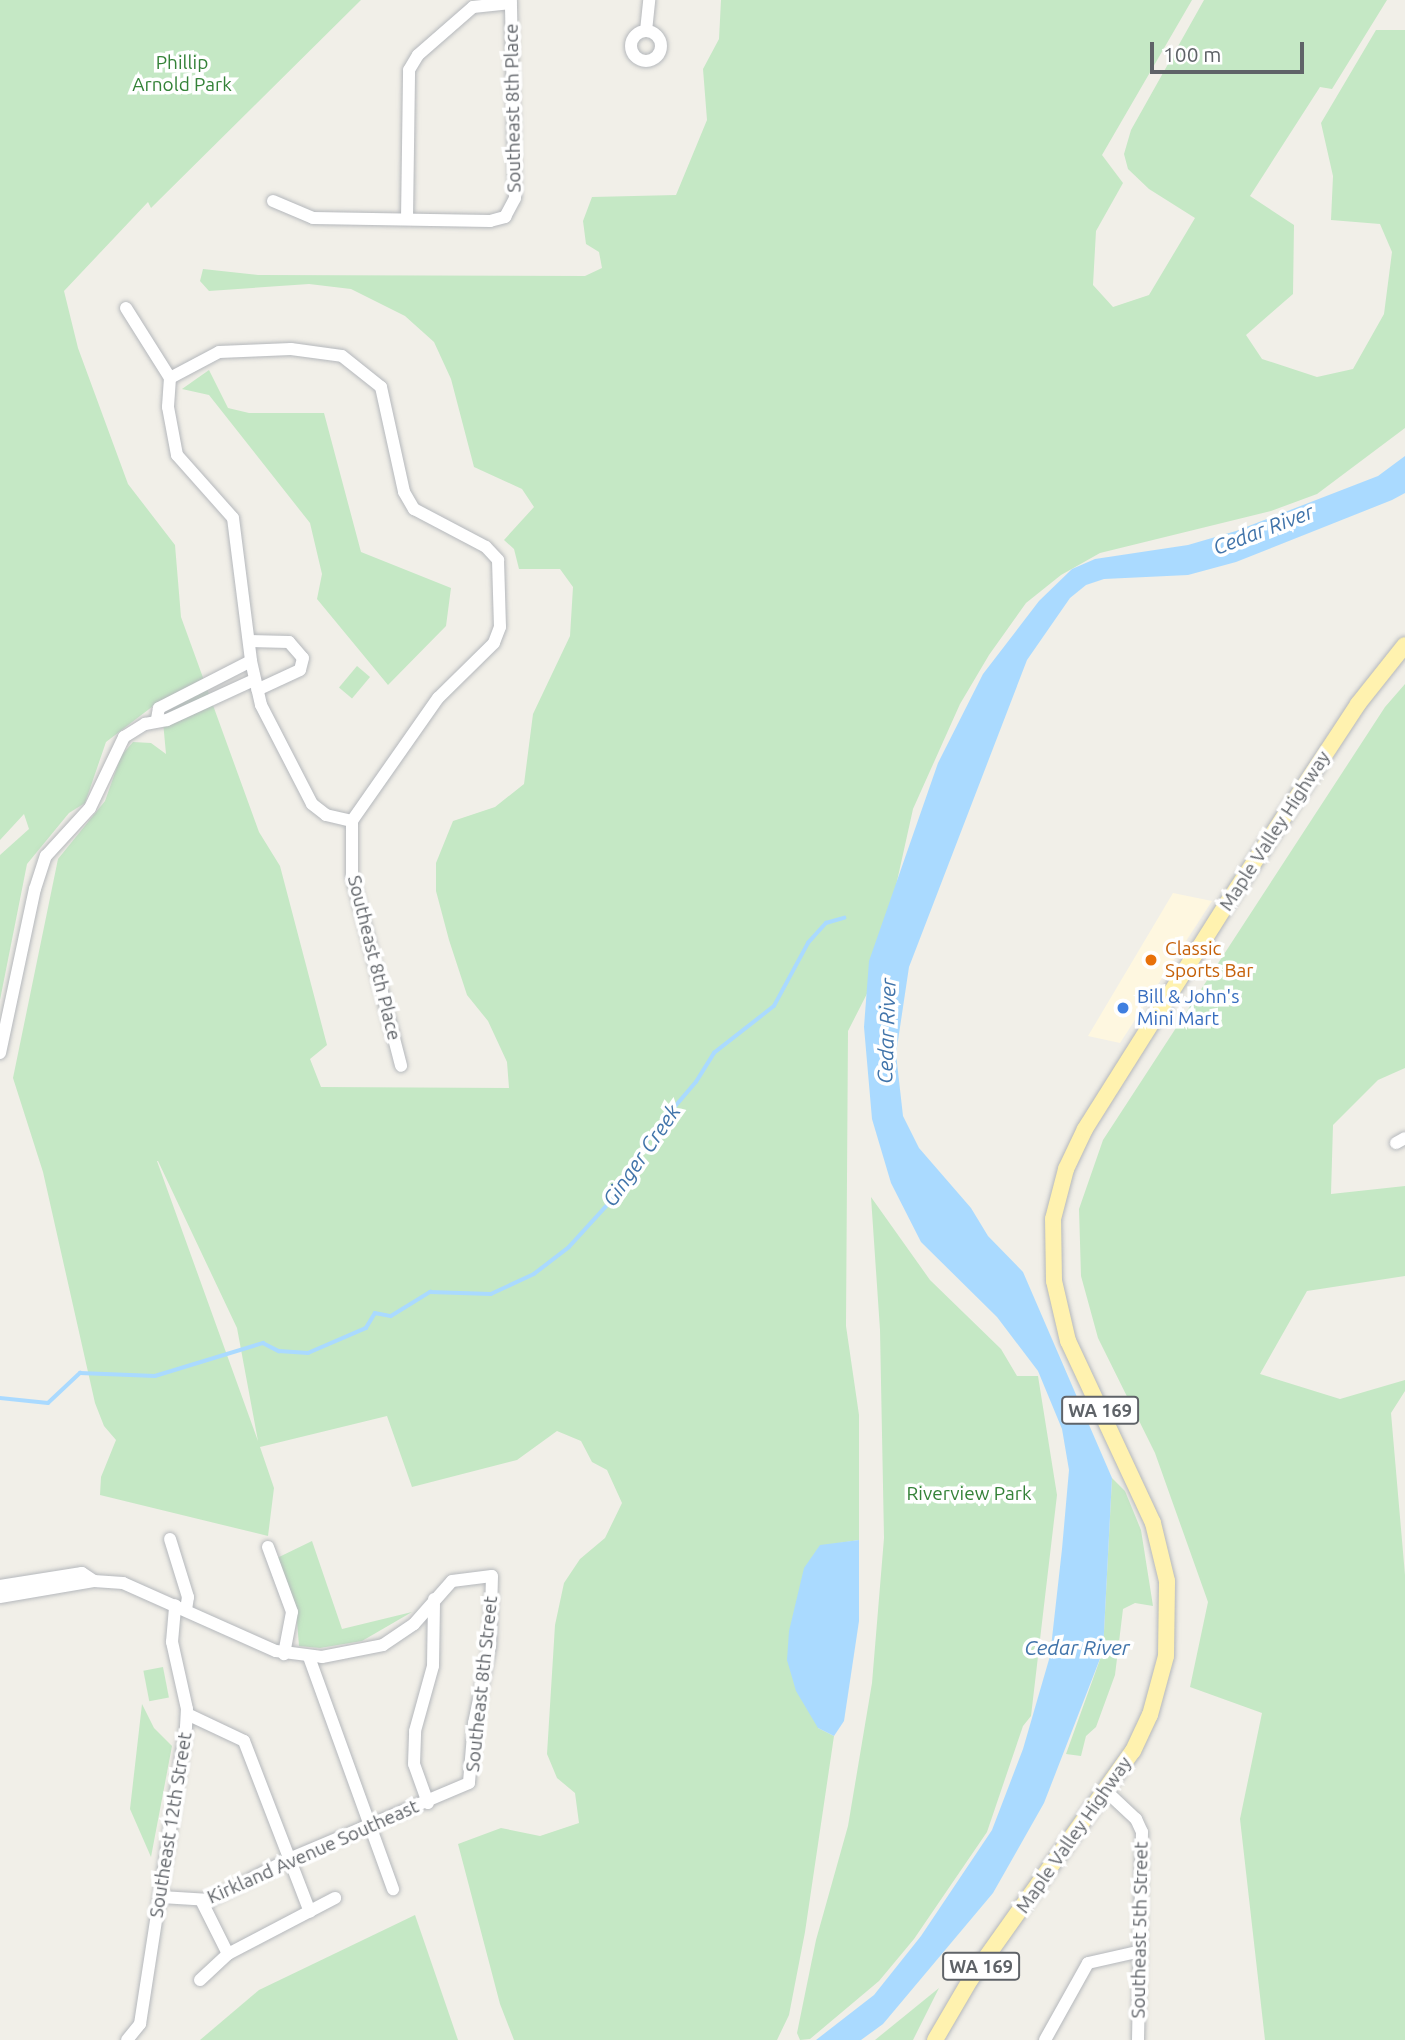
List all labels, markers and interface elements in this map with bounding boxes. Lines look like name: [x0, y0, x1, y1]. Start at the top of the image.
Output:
street label: Southeast 8th Place: [500, 23, 526, 193]
scale bar: [1153, 28, 1307, 72]
text: 100 m: [1163, 42, 1221, 66]
park label: Phillip Arnold Park: [132, 52, 232, 96]
water label: Cedar River: [1209, 498, 1317, 560]
street label: Maple Valley Highway: [1215, 747, 1335, 915]
street label: Southeast 8th Place: [342, 873, 406, 1043]
place label: Classic Sports Bar: [1165, 938, 1253, 982]
marker: Classic Sports Bar: [1143, 952, 1159, 968]
water label: Cedar River: [872, 978, 900, 1084]
place label: Bill & John's Mini Mart: [1137, 986, 1239, 1030]
marker: Bill & John's Mini Mart: [1115, 1000, 1131, 1016]
water label: Ginger Creek: [597, 1099, 685, 1211]
road number: WA 169: [1060, 1395, 1140, 1424]
park label: Riverview Park: [906, 1483, 1032, 1505]
street label: Southeast 8th Street: [461, 1595, 503, 1773]
water label: Cedar River: [1024, 1634, 1130, 1660]
street label: Southeast 12th Street: [145, 1731, 197, 1919]
street label: Maple Valley Highway: [1011, 1752, 1137, 1918]
street label: Kirkland Avenue Southeast: [204, 1795, 422, 1909]
street label: Southeast 5th Street: [1127, 1841, 1153, 2019]
road number: WA 169: [941, 1952, 1021, 1980]

